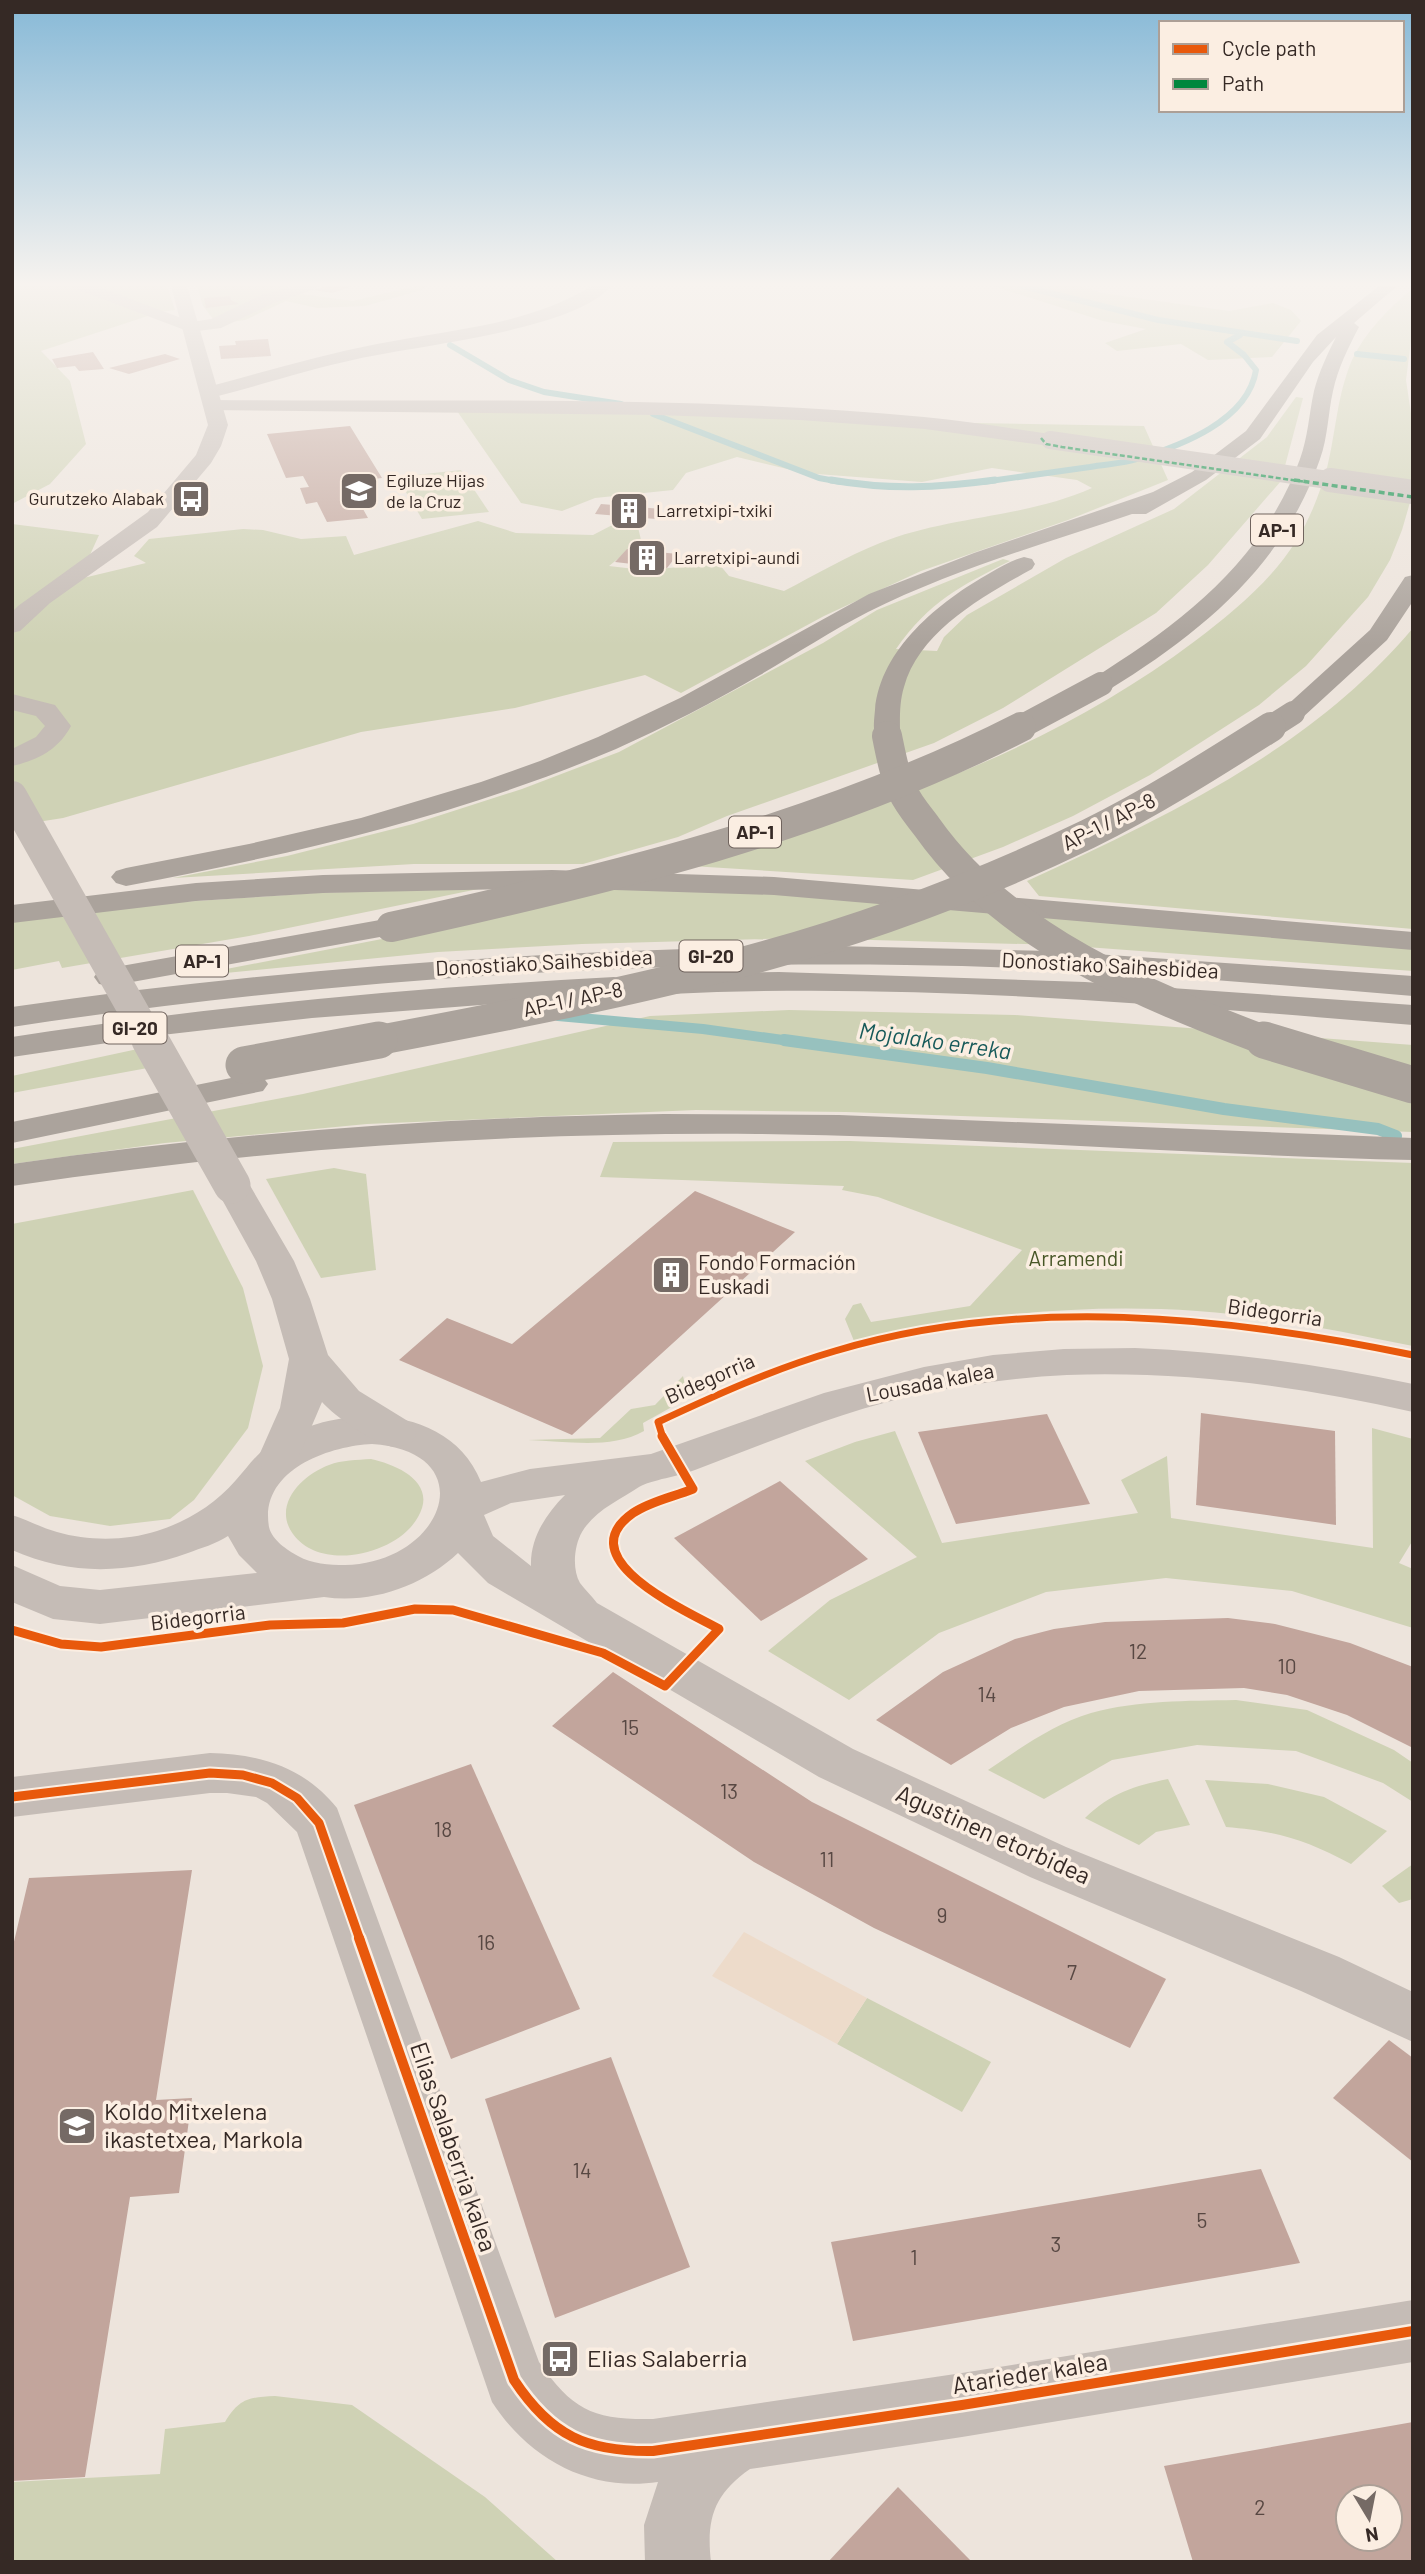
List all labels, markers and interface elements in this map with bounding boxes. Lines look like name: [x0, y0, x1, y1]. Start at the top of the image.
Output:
legend: [1159, 21, 1404, 112]
text: Cycle path: [1222, 35, 1316, 60]
text: Path: [1222, 70, 1264, 95]
place label: Egiluze Hijas de la Cruz: [386, 469, 485, 512]
school or university icon: Egiluze Hijas de la Cruz: [338, 470, 380, 512]
bus stop icon: Gurutzeko Alabak: [170, 478, 212, 520]
place label: Gurutzeko Alabak: [29, 487, 164, 509]
building icon: Larretxipi-txiki: [608, 490, 650, 532]
place label: Larretxipi-txiki: [656, 499, 772, 521]
road number: AP-1: [1251, 514, 1303, 545]
building icon: Larretxipi-aundi: [626, 537, 668, 579]
place label: Larretxipi-aundi: [674, 546, 800, 568]
street label: AP-1 / AP-8: [1058, 787, 1159, 855]
road number: AP-1: [729, 817, 781, 848]
road number: GI-20: [680, 940, 742, 972]
street label: Donostiako Saihesbidea: [435, 943, 653, 980]
road number: AP-1: [176, 945, 228, 976]
street label: Donostiako Saihesbidea: [1001, 946, 1219, 983]
street label: AP-1 / AP-8: [521, 976, 625, 1021]
road number: GI-20: [104, 1012, 166, 1044]
water label: Mojalako erreka: [857, 1015, 1013, 1065]
park label: Arramendi: [1028, 1245, 1124, 1270]
place label: Fondo Formación Euskadi: [698, 1249, 856, 1298]
building icon: Fondo Formación Euskadi: [650, 1254, 692, 1296]
street label: Bidegorria: [1226, 1293, 1324, 1331]
street label: Bidegorria: [661, 1347, 758, 1408]
street label: Lousada kalea: [864, 1357, 996, 1406]
street label: Bidegorria: [149, 1598, 247, 1635]
house number: 12: [1129, 1638, 1147, 1663]
house number: 10: [1277, 1653, 1297, 1678]
house number: 14: [978, 1681, 996, 1706]
house number: 15: [621, 1714, 639, 1739]
house number: 13: [720, 1778, 738, 1803]
street label: Agustinen etorbidea: [892, 1778, 1095, 1889]
house number: 18: [434, 1816, 452, 1841]
house number: 11: [820, 1846, 834, 1871]
house number: 9: [937, 1902, 947, 1927]
house number: 16: [477, 1929, 495, 1954]
house number: 7: [1067, 1959, 1077, 1984]
street label: Elias Salaberria kalea: [405, 2038, 504, 2255]
place label: Koldo Mitxelena ikastetxea, Markola: [104, 2096, 303, 2153]
school or university icon: Koldo Mitxelena ikastetxea, Markola: [56, 2105, 98, 2147]
house number: 14: [573, 2157, 591, 2182]
house number: 5: [1197, 2207, 1207, 2232]
house number: 3: [1051, 2231, 1061, 2256]
house number: 1: [910, 2244, 918, 2269]
bus stop icon: Elias Salaberria: [539, 2338, 581, 2380]
place label: Elias Salaberria: [587, 2343, 747, 2372]
street label: Atarieder kalea: [950, 2346, 1110, 2399]
north arrow: [1334, 2483, 1404, 2553]
house number: 2: [1254, 2494, 1266, 2519]
text: N: [1364, 2523, 1380, 2548]

